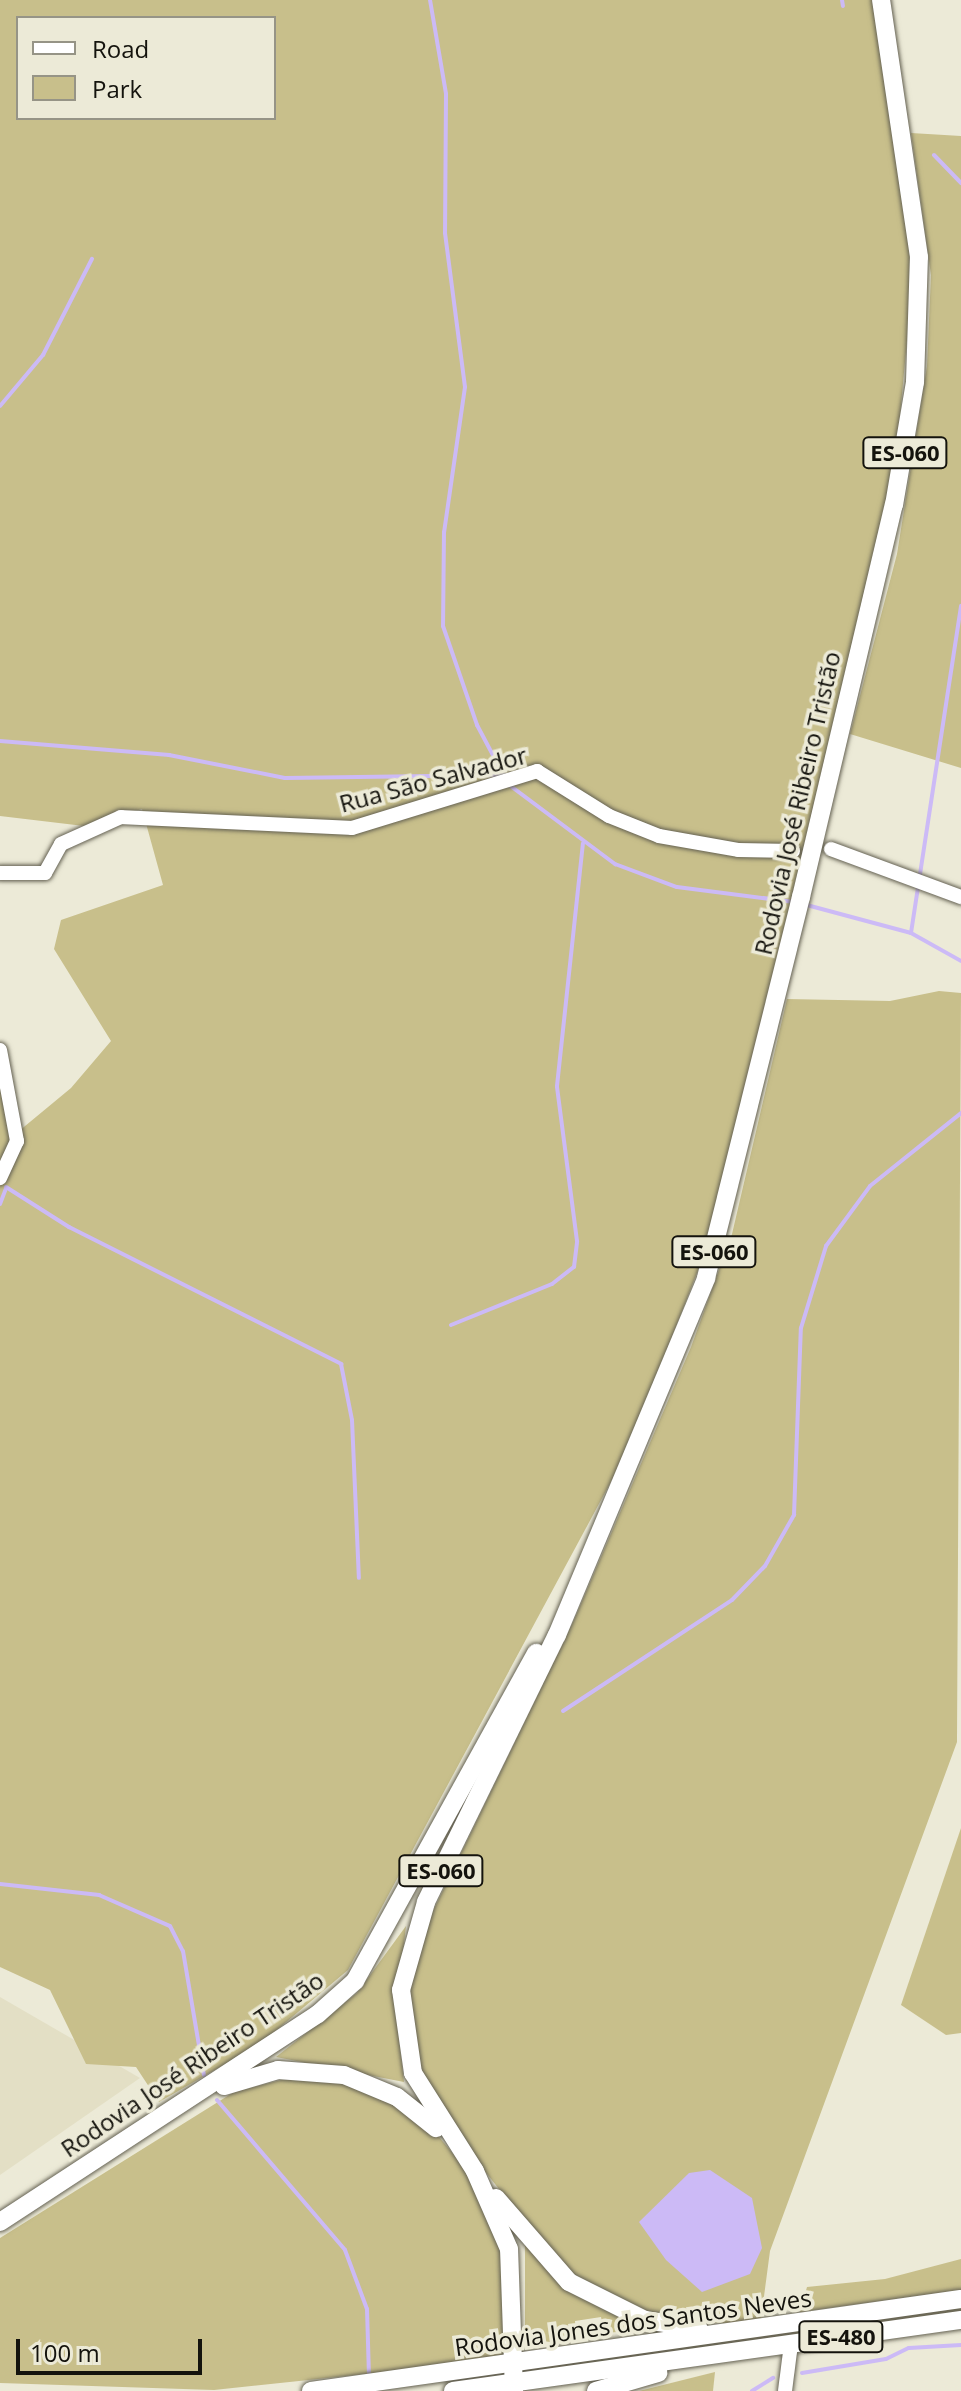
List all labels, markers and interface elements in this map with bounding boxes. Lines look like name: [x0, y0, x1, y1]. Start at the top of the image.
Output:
legend: [16, 16, 276, 120]
text: Road: [92, 32, 149, 65]
text: Park: [92, 72, 142, 105]
road number: ES-060: [861, 435, 949, 471]
street label: Rodovia José Ribeiro Tristão: [748, 649, 846, 957]
street label: Rua São Salvador: [336, 740, 530, 818]
road number: ES-060: [670, 1234, 758, 1270]
road number: ES-060: [397, 1853, 485, 1889]
street label: Rodovia José Ribeiro Tristão: [55, 1965, 329, 2163]
street label: Rodovia Jones dos Santos Neves: [453, 2283, 813, 2361]
road number: ES-480: [797, 2319, 885, 2355]
scale bar: [20, 2323, 206, 2373]
text: 100 m: [30, 2336, 100, 2369]

